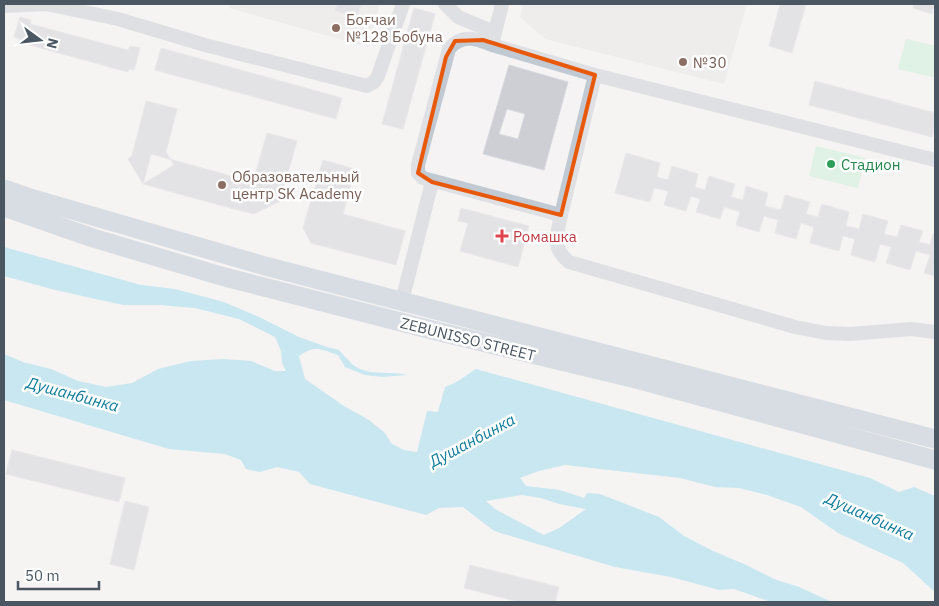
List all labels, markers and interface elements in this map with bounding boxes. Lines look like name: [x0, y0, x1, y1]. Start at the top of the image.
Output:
place label: Боғчаи №128 Бобуна: [346, 10, 443, 46]
north arrow: [15, 15, 65, 65]
marker: Боғчаи №128 Бобуна: [330, 22, 342, 34]
text: N: [43, 36, 63, 51]
place label: №30: [693, 53, 726, 72]
marker: №30: [677, 56, 689, 68]
place label: Стадион: [841, 155, 901, 174]
marker: Стадион: [825, 158, 837, 170]
place label: Образовательный центр SK Academy: [232, 167, 362, 203]
marker: Образовательный центр SK Academy: [216, 179, 228, 191]
place label: Ромашка: [513, 227, 577, 246]
marker: Ромашка: [495, 229, 509, 243]
street label: ZEBUNISSO STREET: [399, 313, 538, 365]
water label: Душанбинка: [23, 372, 121, 416]
water label: Душанбинка: [424, 409, 518, 472]
water label: Душанбинка: [821, 487, 917, 544]
scale bar: [18, 558, 99, 590]
text: 50 m: [25, 566, 60, 585]

